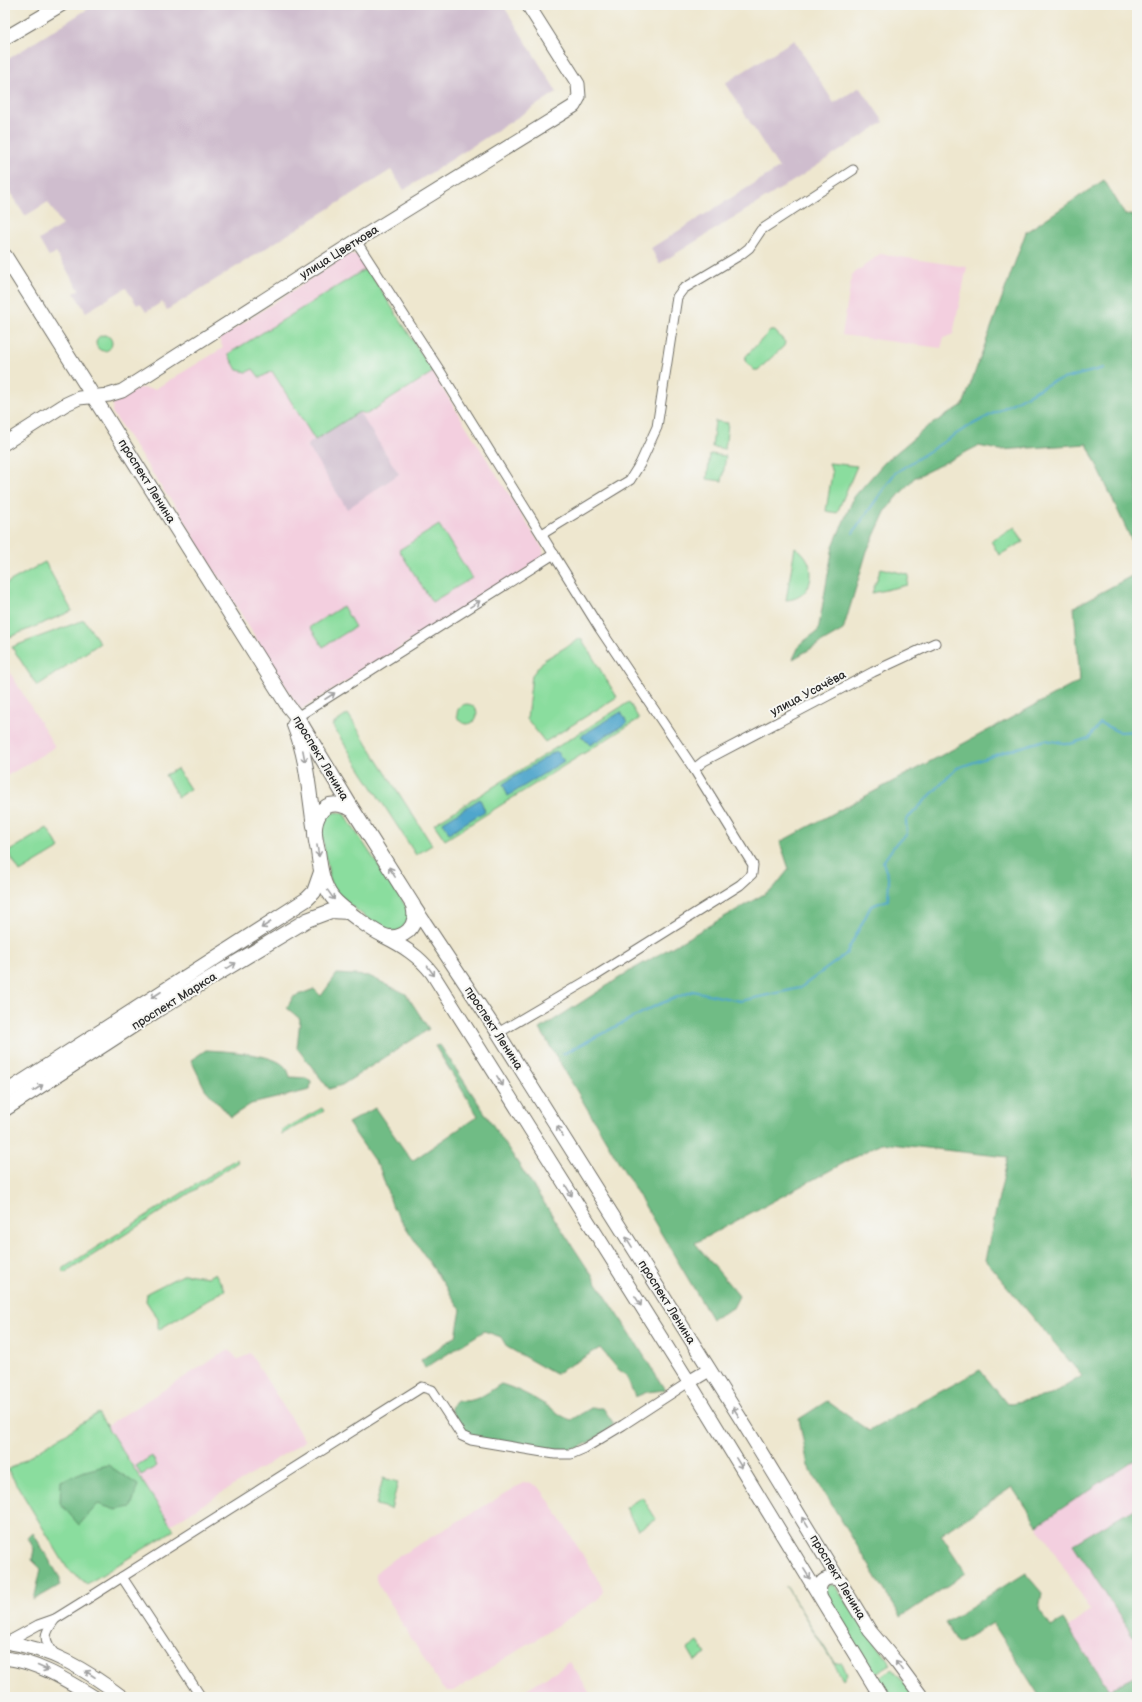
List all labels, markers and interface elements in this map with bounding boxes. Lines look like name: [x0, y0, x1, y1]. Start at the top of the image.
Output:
street label: улица Цветкова: [297, 222, 381, 283]
street label: проспект Ленина: [115, 436, 178, 526]
one-way arrow: [469, 600, 480, 608]
street label: улица Усачёва: [768, 667, 849, 720]
one-way arrow: [324, 692, 336, 700]
street label: проспект Ленина: [289, 713, 352, 803]
one-way arrow: [300, 749, 308, 762]
one-way arrow: [314, 844, 322, 857]
one-way arrow: [388, 867, 396, 878]
one-way arrow: [327, 889, 335, 900]
one-way arrow: [260, 922, 272, 930]
one-way arrow: [225, 962, 237, 970]
one-way arrow: [427, 966, 435, 977]
street label: проспект Маркса: [129, 969, 220, 1034]
street label: проспект Ленина: [461, 984, 526, 1073]
one-way arrow: [150, 992, 162, 1000]
one-way arrow: [496, 1075, 504, 1087]
one-way arrow: [32, 1083, 44, 1091]
one-way arrow: [556, 1126, 564, 1137]
one-way arrow: [565, 1185, 573, 1196]
one-way arrow: [625, 1237, 633, 1248]
street label: проспект Ленина: [635, 1257, 698, 1347]
one-way arrow: [635, 1295, 643, 1307]
one-way arrow: [732, 1407, 740, 1418]
one-way arrow: [735, 1457, 743, 1468]
one-way arrow: [801, 1517, 809, 1528]
street label: проспект Ленина: [806, 1532, 869, 1622]
one-way arrow: [804, 1568, 812, 1580]
one-way arrow: [895, 1660, 903, 1671]
one-way arrow: [36, 1665, 48, 1672]
one-way arrow: [84, 1670, 96, 1678]

